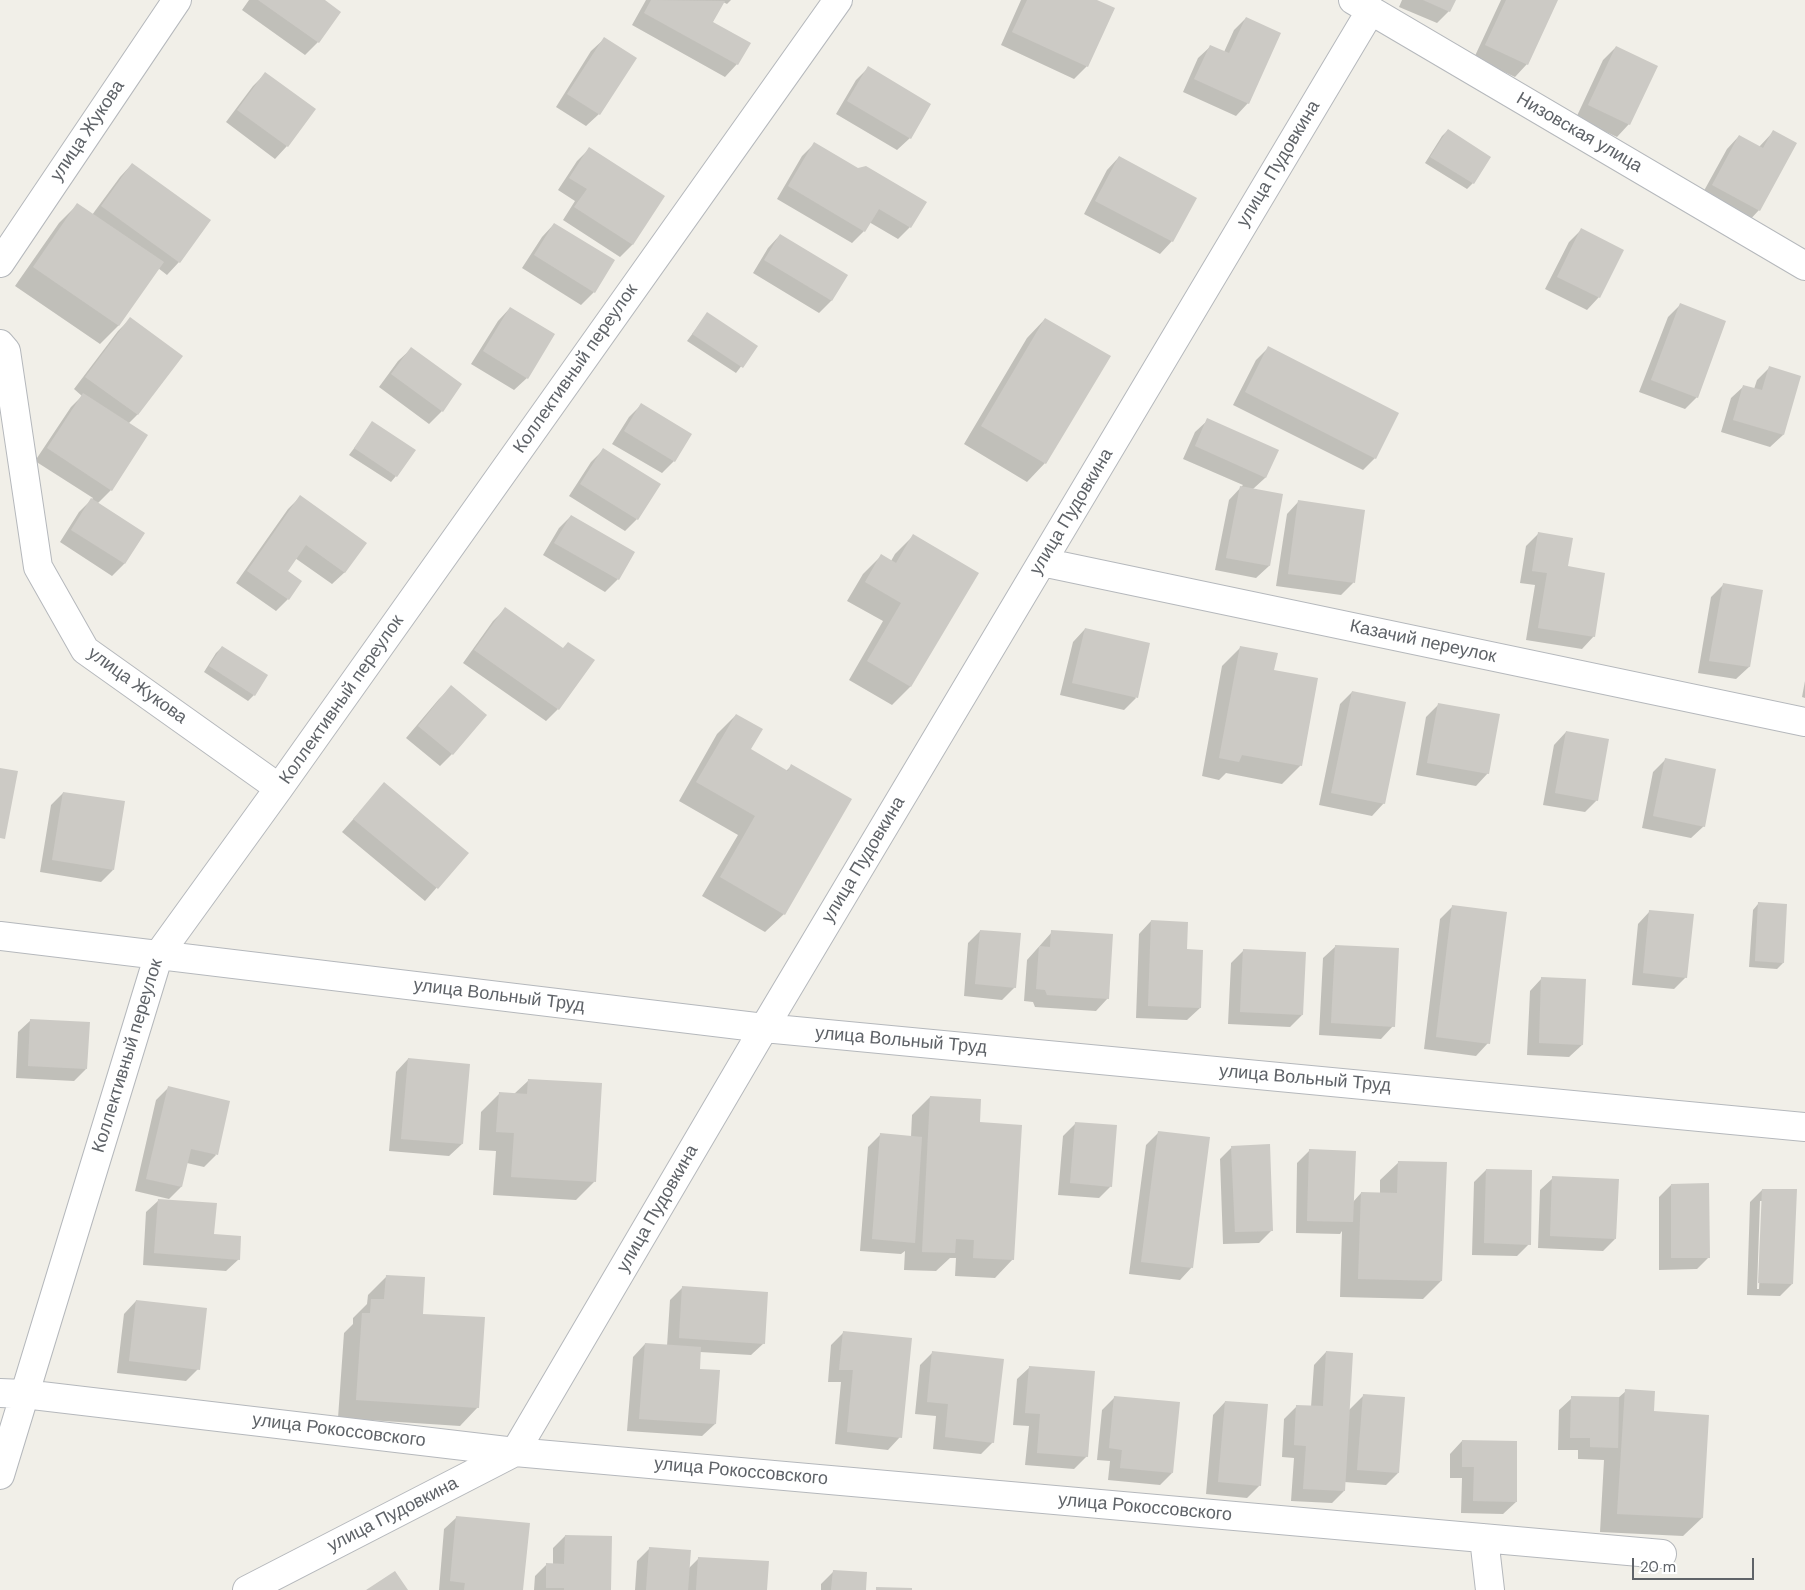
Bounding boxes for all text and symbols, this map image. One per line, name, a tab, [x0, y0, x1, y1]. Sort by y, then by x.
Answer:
street label: улица Жукова	[46, 76, 130, 186]
street label: Низовская улица	[1512, 88, 1646, 178]
street label: улица Пудовкина	[1233, 97, 1325, 231]
street label: Коллективный переулок	[509, 280, 643, 458]
street label: улица Пудовкина	[1026, 445, 1118, 579]
street label: Коллективный переулок	[275, 611, 409, 789]
street label: Казачий переулок	[1348, 616, 1498, 668]
street label: улица Жукова	[83, 643, 191, 729]
street label: улица Пудовкина	[818, 793, 910, 927]
street label: Коллективный переулок	[88, 956, 168, 1156]
street label: улица Вольный Труд	[412, 975, 586, 1017]
street label: улица Вольный Труд	[814, 1023, 988, 1059]
street label: улица Вольный Труд	[1218, 1061, 1392, 1097]
street label: улица Пудовкина	[613, 1141, 703, 1277]
street label: улица Рокоссовского	[251, 1410, 427, 1452]
street label: улица Рокоссовского	[653, 1454, 829, 1490]
street label: улица Пудовкина	[324, 1473, 462, 1557]
street label: улица Рокоссовского	[1057, 1490, 1233, 1526]
scale bar	[1635, 1548, 1758, 1580]
text: 20 m	[1640, 1557, 1676, 1577]

